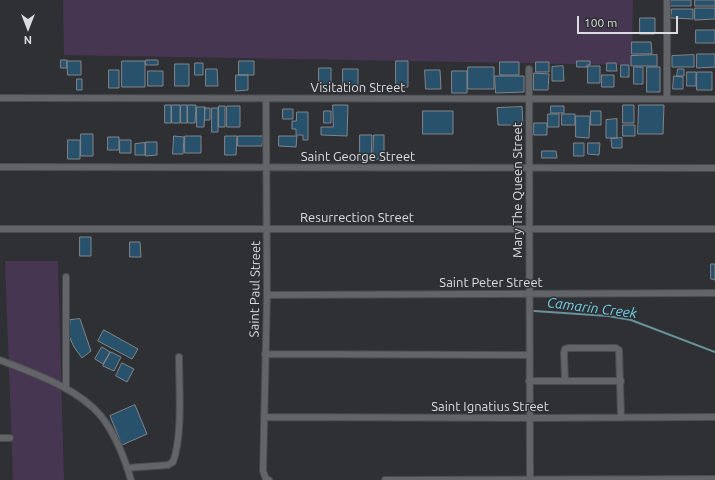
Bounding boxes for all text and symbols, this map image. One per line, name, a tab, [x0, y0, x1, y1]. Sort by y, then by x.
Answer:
north arrow	[8, 8, 48, 48]
scale bar	[579, 8, 680, 34]
text: 100 m	[584, 16, 617, 29]
text: N	[24, 34, 32, 46]
street label: Visitation Street	[311, 80, 405, 96]
street label: Mary The Queen Street	[510, 122, 526, 258]
street label: Saint George Street	[301, 149, 415, 165]
street label: Resurrection Street	[300, 210, 414, 226]
street label: Saint Paul Street	[246, 241, 264, 337]
street label: Saint Peter Street	[439, 275, 543, 291]
water label: Camarin Creek	[546, 294, 638, 322]
street label: Saint Ignatius Street	[431, 399, 549, 415]

